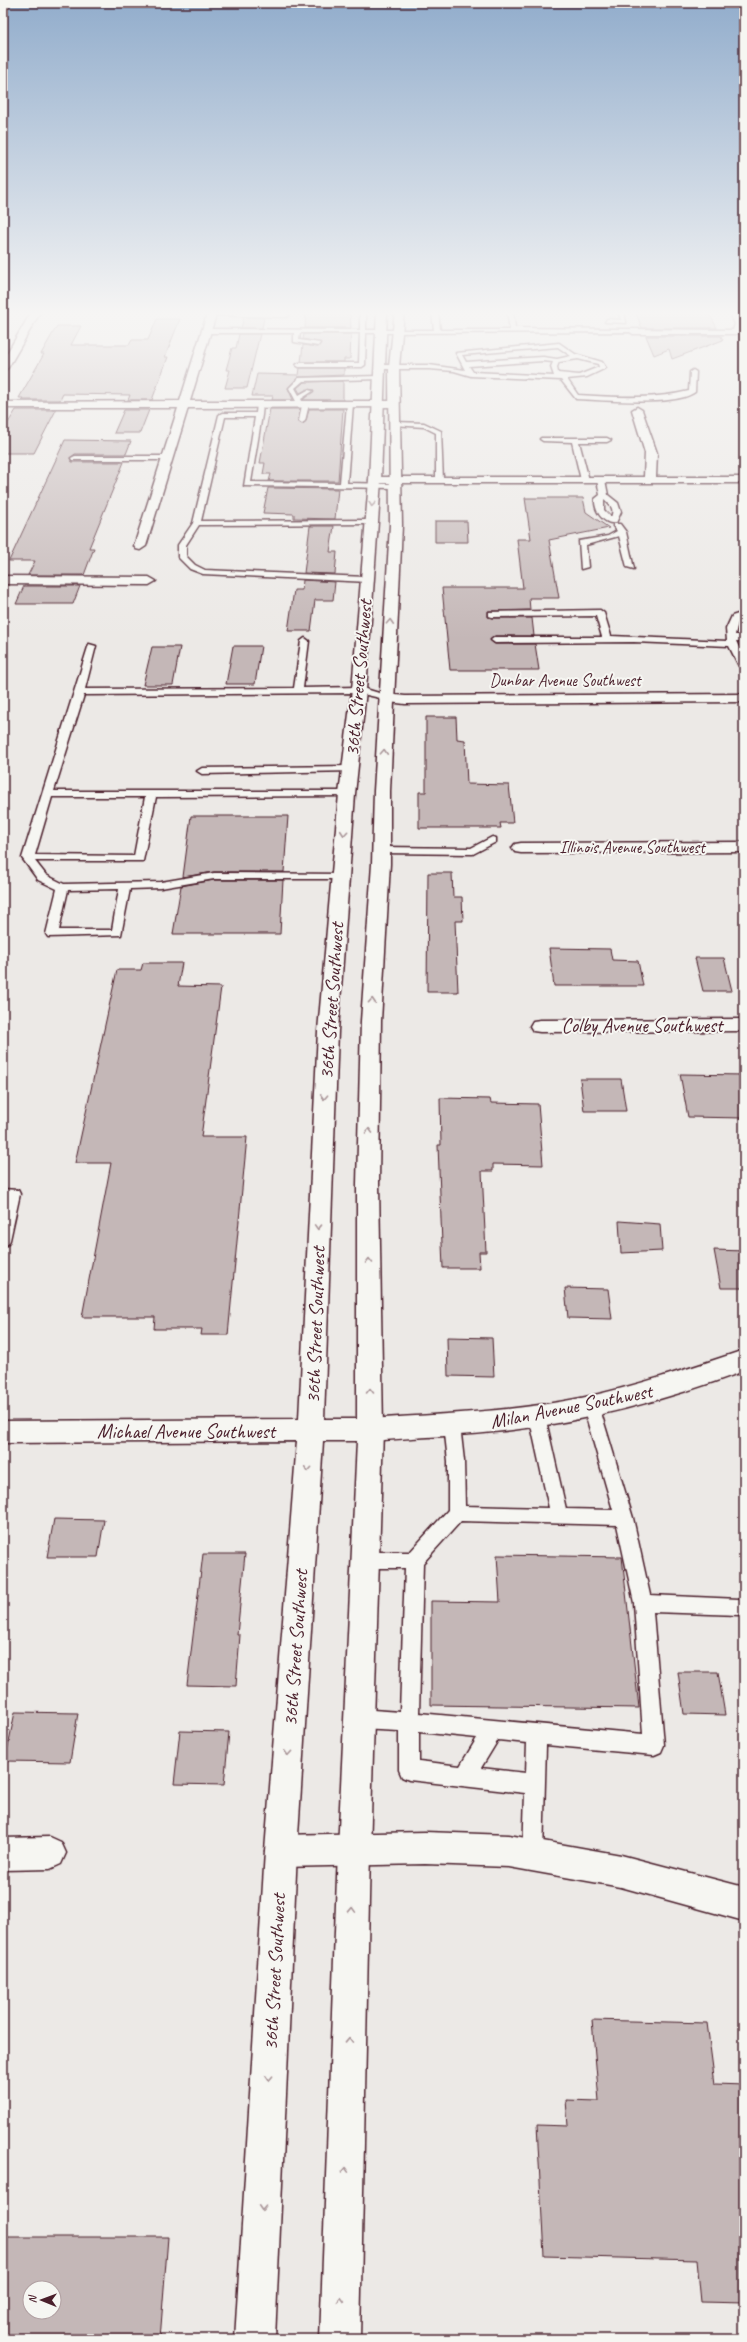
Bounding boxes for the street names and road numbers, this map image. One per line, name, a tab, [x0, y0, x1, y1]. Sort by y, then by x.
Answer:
street label: 36th Street Southwest	[339, 596, 378, 757]
street label: Dunbar Avenue Southwest	[489, 670, 643, 691]
street label: Illinois Avenue Southwest	[559, 837, 707, 858]
street label: 36th Street Southwest	[314, 920, 350, 1080]
street label: Colby Avenue Southwest	[562, 1013, 725, 1038]
street label: 36th Street Southwest	[300, 1244, 331, 1404]
street label: Milan Avenue Southwest	[488, 1378, 657, 1434]
street label: Michael Avenue Southwest	[97, 1419, 277, 1444]
street label: 36th Street Southwest	[278, 1567, 314, 1727]
street label: 36th Street Southwest	[258, 1891, 291, 2051]

